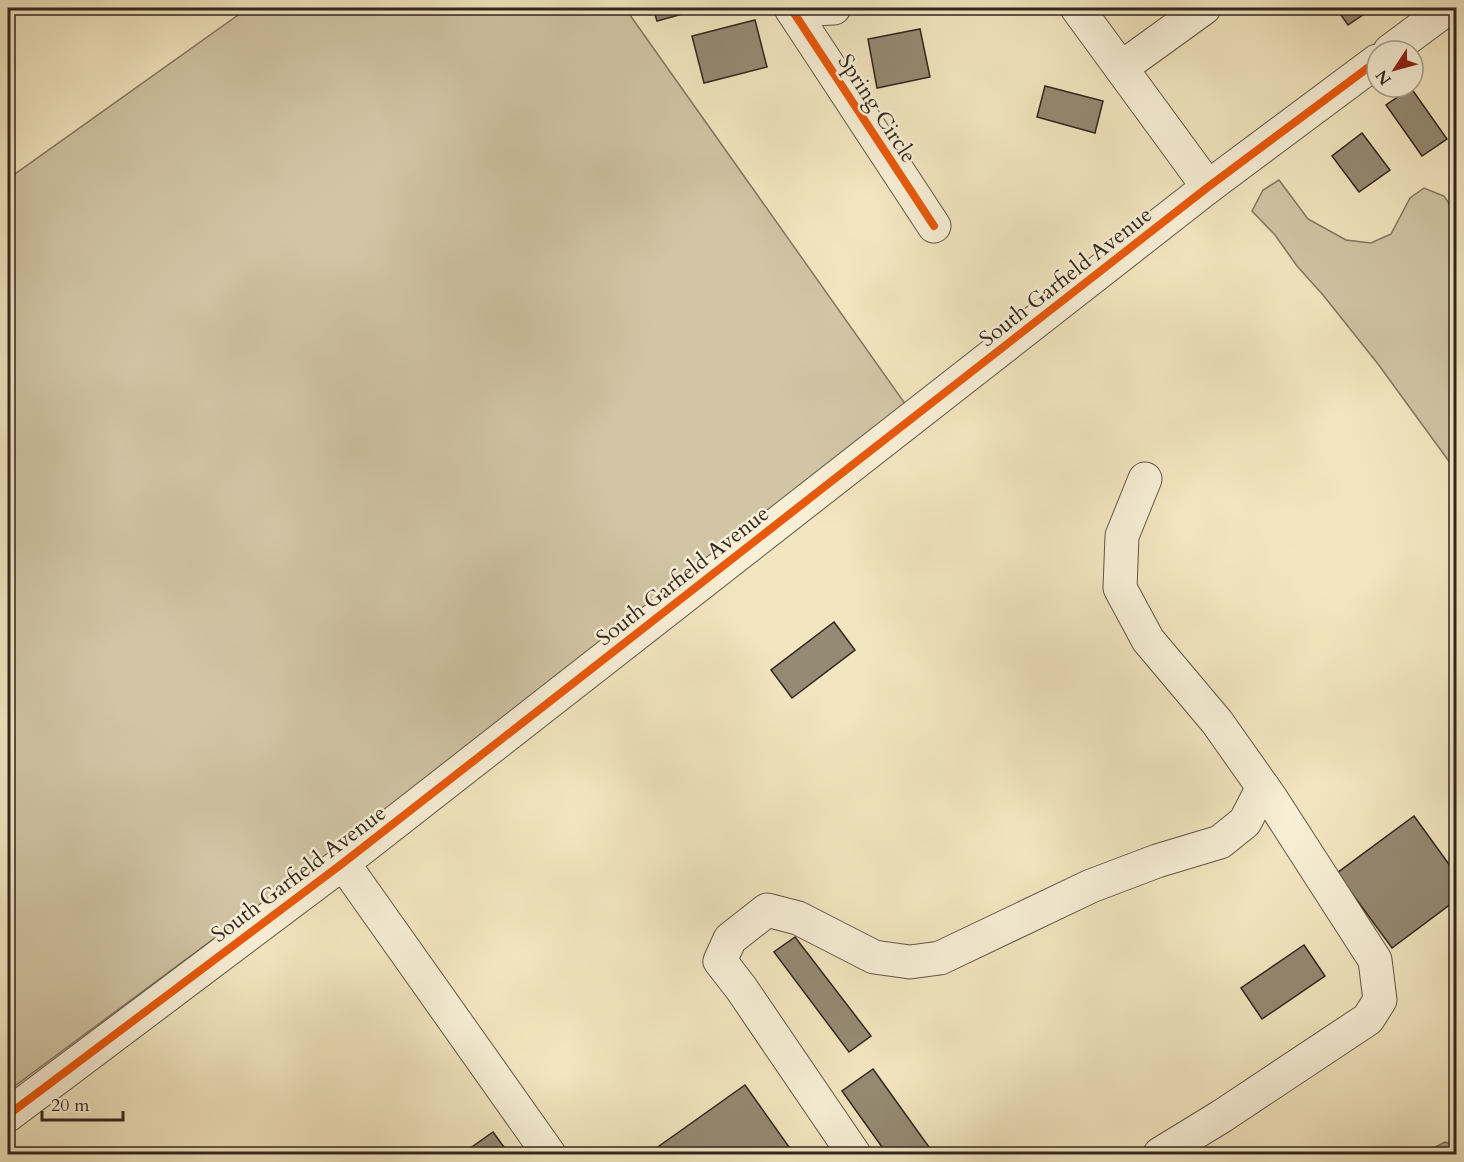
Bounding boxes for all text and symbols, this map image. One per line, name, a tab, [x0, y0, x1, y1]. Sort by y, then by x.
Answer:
north arrow	[1365, 39, 1425, 99]
street label: Spring Circle	[831, 48, 924, 169]
text: N	[1371, 65, 1397, 89]
street label: South Garfield Avenue	[973, 200, 1158, 354]
street label: South Garfield Avenue	[590, 499, 775, 653]
street label: South Garfield Avenue	[205, 798, 392, 950]
scale bar	[42, 1084, 123, 1122]
text: 20 m	[51, 1093, 90, 1118]

